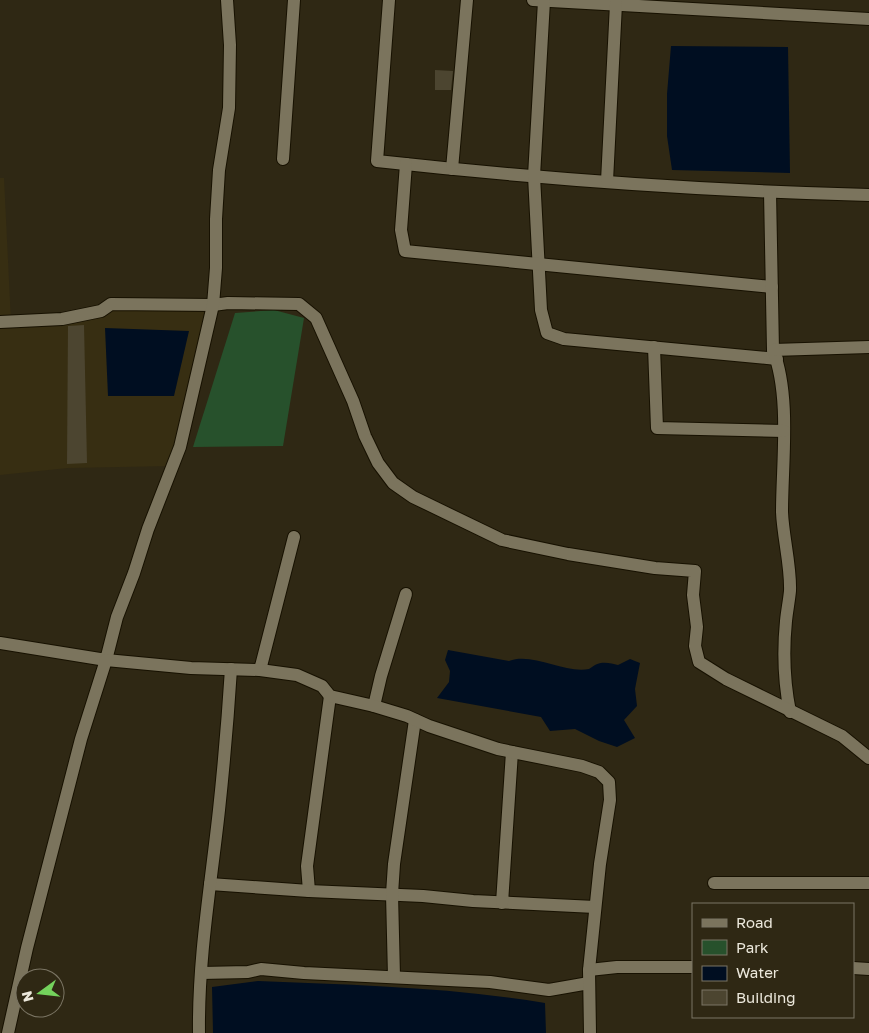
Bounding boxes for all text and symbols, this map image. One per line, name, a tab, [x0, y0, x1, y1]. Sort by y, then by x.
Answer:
legend	[692, 903, 854, 1018]
text: Road	[736, 913, 773, 931]
text: Park	[736, 938, 769, 956]
text: Water	[736, 963, 779, 981]
north arrow	[15, 968, 65, 1018]
text: Building	[736, 988, 796, 1006]
text: N	[17, 989, 37, 1004]

